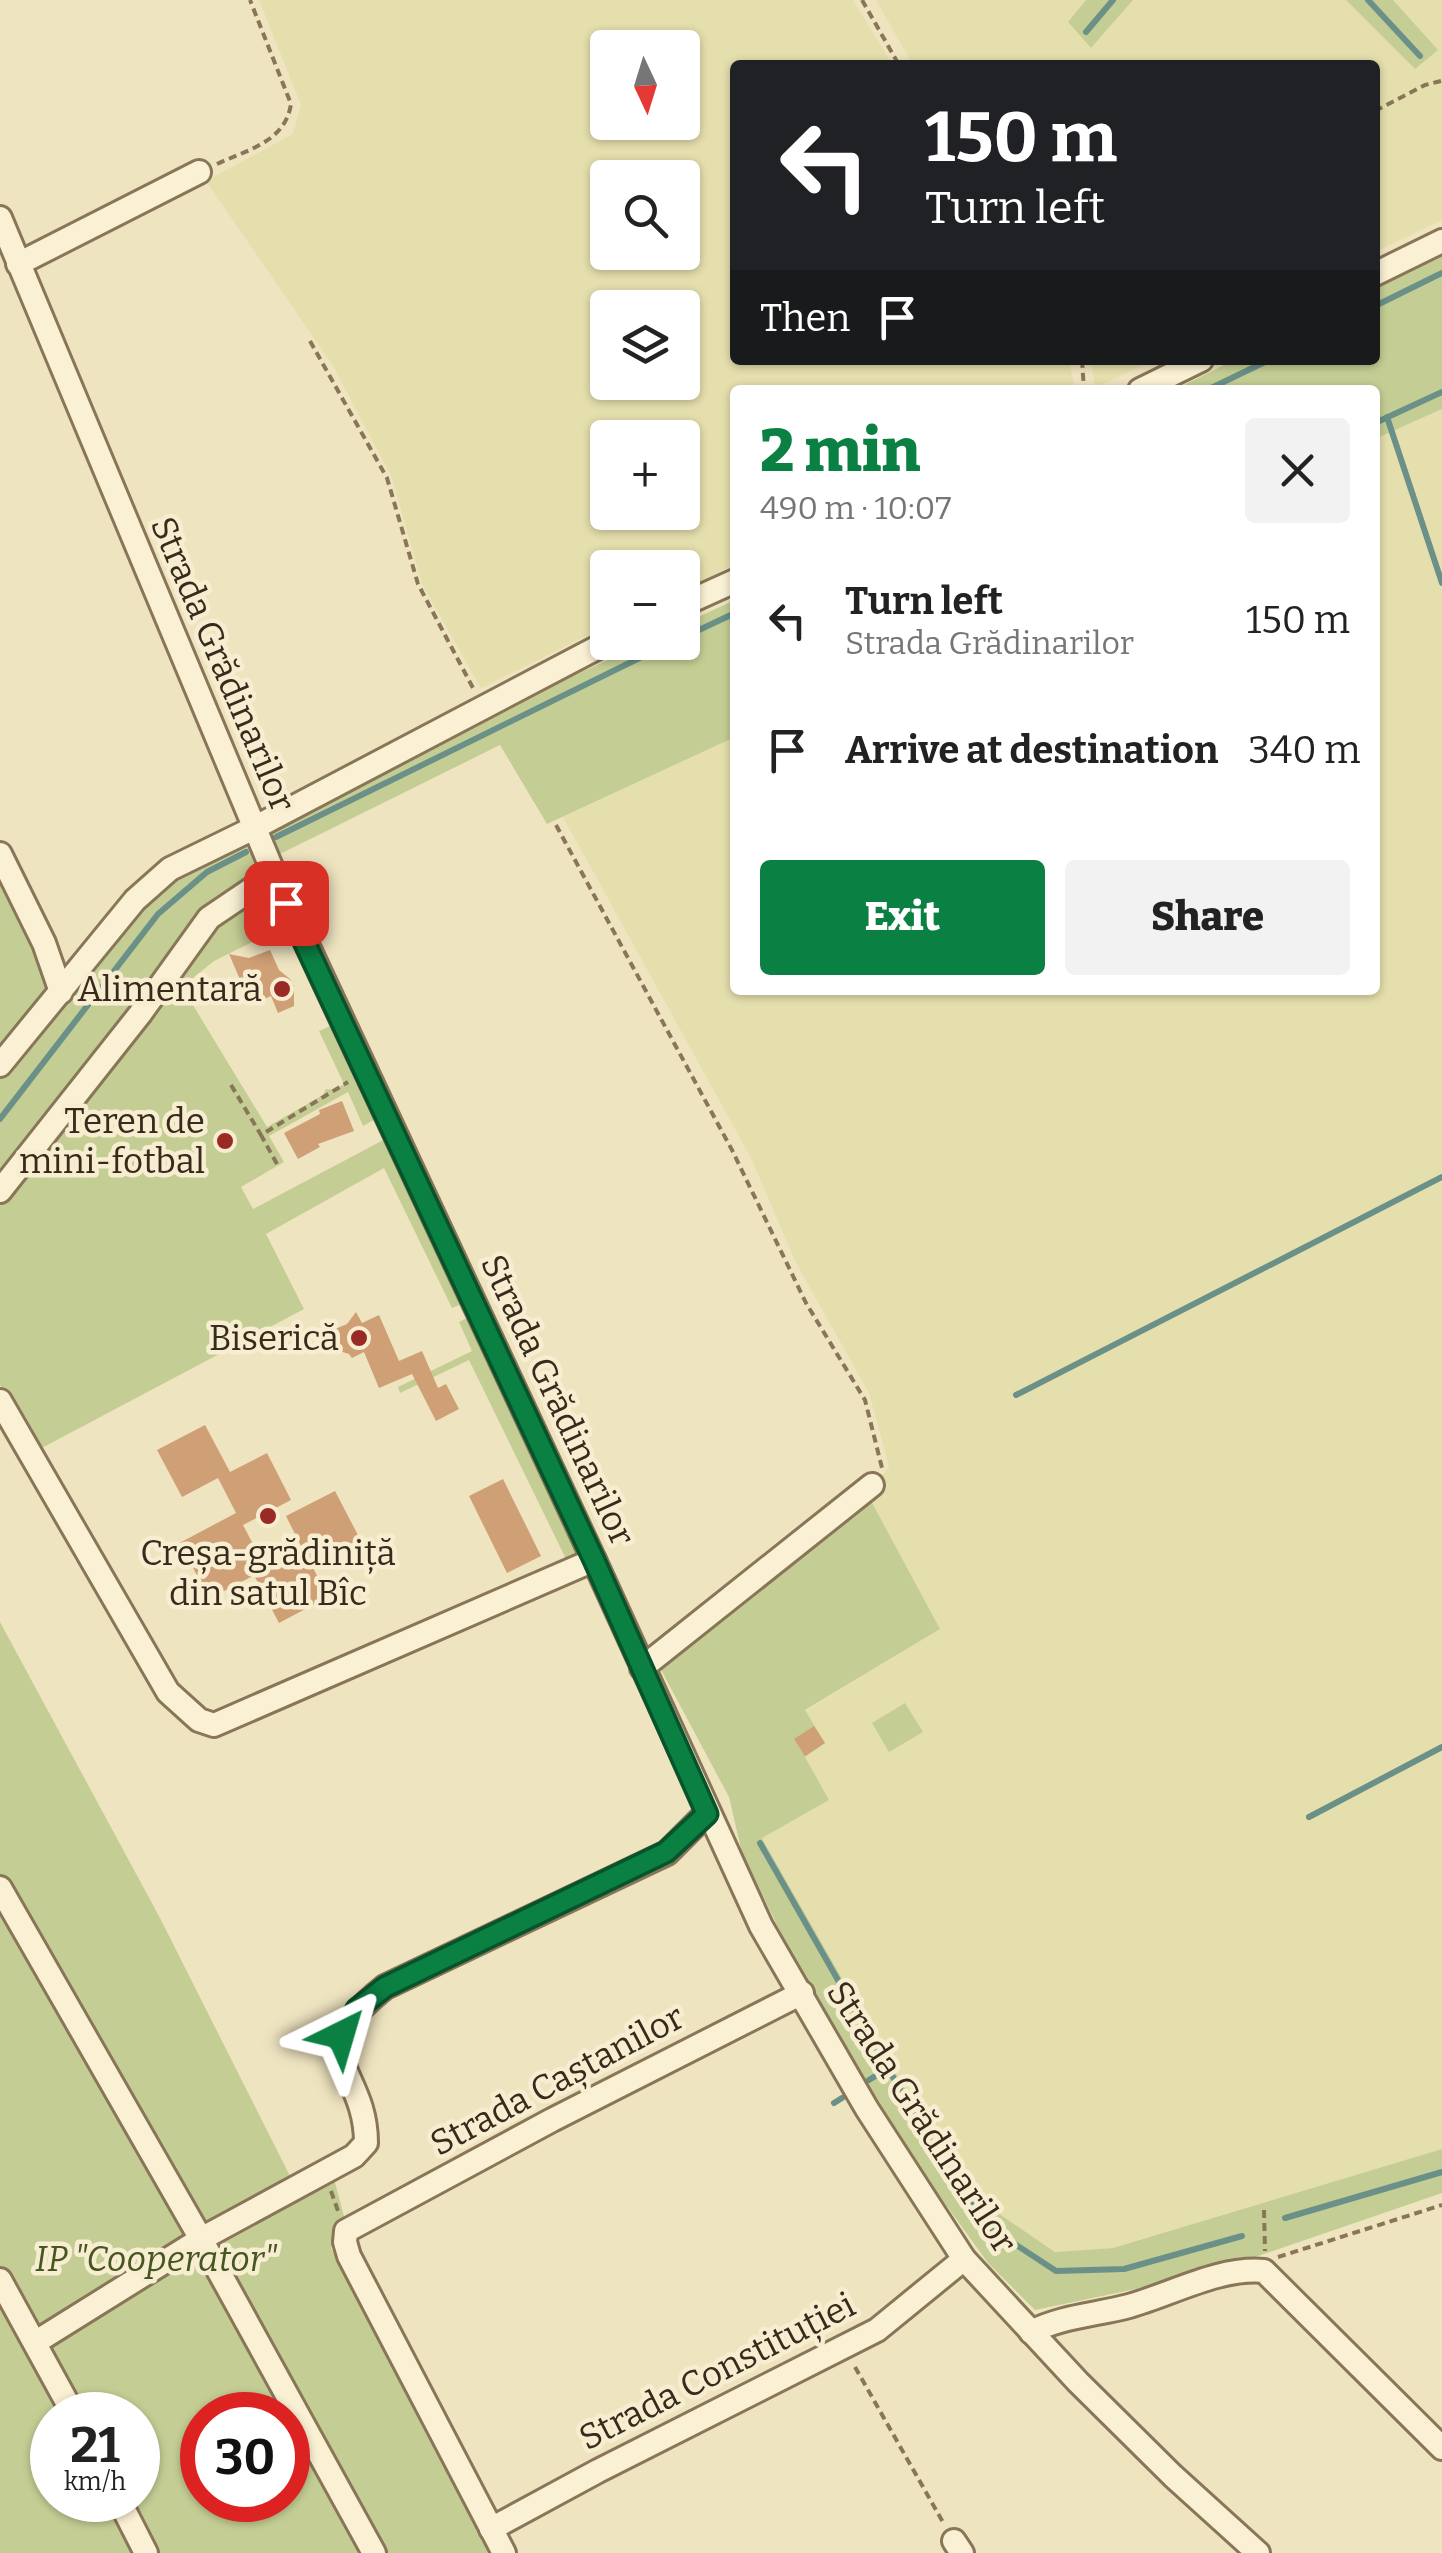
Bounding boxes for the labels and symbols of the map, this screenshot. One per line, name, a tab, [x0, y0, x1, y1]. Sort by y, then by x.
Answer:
north arrow	[590, 30, 700, 140]
street label: Strada Grădinarilor	[142, 510, 304, 818]
pin	[244, 861, 329, 946]
place label: Alimentară	[77, 968, 262, 1010]
marker: Alimentară	[271, 978, 293, 1000]
place label: Teren de mini-fotbal	[19, 1100, 205, 1182]
marker: Teren de mini-fotbal	[214, 1130, 236, 1152]
street label: Strada Grădinarilor	[472, 1248, 644, 1552]
place label: Biserică	[209, 1317, 339, 1359]
marker: Biserică	[348, 1327, 370, 1349]
marker: Creșa-grădiniță din satul Bîc	[257, 1505, 279, 1527]
place label: Creșa-grădiniță din satul Bîc	[140, 1532, 396, 1614]
street label: Strada Grădinarilor	[818, 1973, 1026, 2261]
position arrow	[289, 1983, 393, 2087]
street label: Strada Caștanilor	[423, 1995, 691, 2165]
park label: IP "Cooperator"	[35, 2238, 278, 2280]
street label: Strada Constituției	[572, 2283, 862, 2460]
speed limit sign: 30	[180, 2392, 310, 2522]

